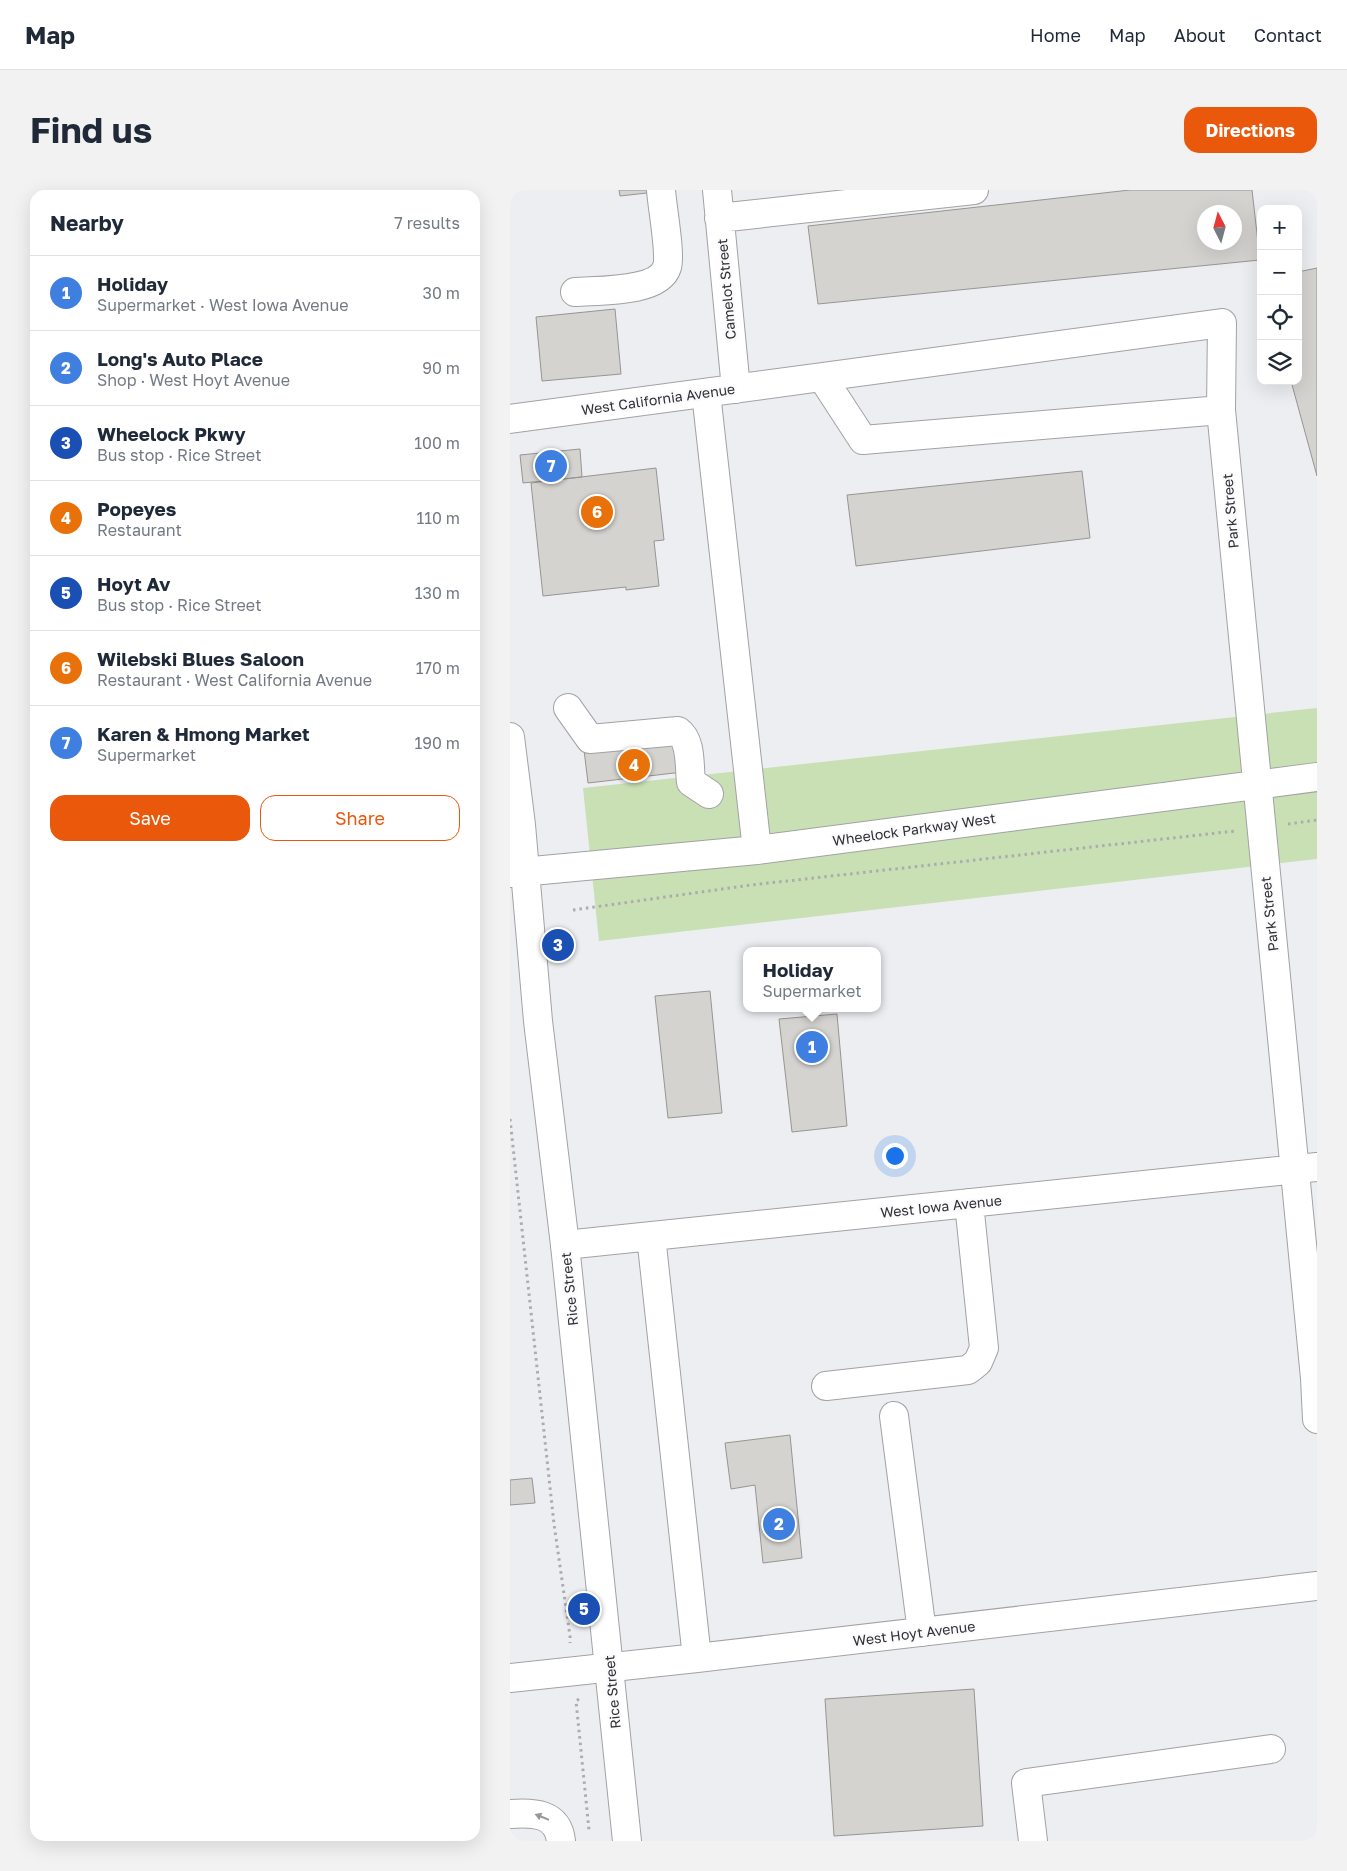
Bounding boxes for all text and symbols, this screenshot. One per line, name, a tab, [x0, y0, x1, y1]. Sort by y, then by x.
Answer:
text: Map	[25, 20, 75, 49]
text: Home	[1030, 24, 1081, 46]
text: Map	[1109, 24, 1146, 46]
text: About	[1174, 24, 1226, 46]
text: Contact	[1254, 24, 1322, 46]
button: Directions	[1184, 107, 1317, 153]
text: Find us	[30, 109, 152, 151]
north arrow	[1197, 205, 1242, 250]
map controls	[1257, 205, 1302, 385]
button: +	[1257, 205, 1302, 250]
text: Nearby	[50, 210, 124, 236]
text: 7 results	[394, 213, 460, 233]
street label: Camelot Street	[713, 238, 739, 340]
button: −	[1257, 250, 1302, 295]
text: Holiday	[97, 272, 168, 295]
text: 1	[62, 283, 70, 303]
text: 30 m	[423, 283, 460, 303]
text: Supermarket · West Iowa Avenue	[97, 295, 348, 315]
button: locate	[1257, 295, 1302, 340]
button: layers	[1257, 340, 1302, 385]
text: Long's Auto Place	[97, 347, 263, 370]
text: 2	[61, 358, 71, 378]
text: 90 m	[422, 358, 460, 378]
text: Shop · West Hoyt Avenue	[97, 370, 290, 390]
street label: West California Avenue	[580, 380, 736, 418]
text: Wheelock Pkwy	[97, 422, 246, 445]
text: 3	[61, 433, 71, 453]
text: 100 m	[414, 433, 460, 453]
text: Bus stop · Rice Street	[97, 445, 262, 465]
pin: 7	[535, 447, 567, 485]
street label: Park Street	[1218, 473, 1242, 549]
pin: 6	[581, 493, 613, 531]
text: Popeyes	[97, 497, 176, 520]
text: 4	[61, 508, 71, 528]
text: 110 m	[416, 508, 460, 528]
text: Restaurant	[97, 520, 182, 540]
text: Hoyt Av	[97, 572, 170, 595]
text: 5	[61, 583, 71, 603]
text: 130 m	[415, 583, 460, 603]
text: Bus stop · Rice Street	[97, 595, 262, 615]
text: Wilebski Blues Saloon	[97, 647, 304, 670]
text: 6	[61, 658, 71, 678]
text: 170 m	[416, 658, 460, 678]
text: Restaurant · West California Avenue	[97, 670, 372, 690]
text: Karen & Hmong Market	[97, 722, 310, 745]
text: 7	[62, 733, 70, 753]
text: 190 m	[414, 733, 460, 753]
text: Supermarket	[97, 745, 196, 765]
pin: 4	[618, 746, 650, 784]
button: Save	[50, 795, 250, 841]
button: Share	[260, 795, 460, 841]
street label: Wheelock Parkway West	[831, 809, 997, 849]
street label: Park Street	[1257, 876, 1281, 952]
pin: 3	[542, 926, 574, 964]
popup	[743, 947, 881, 1012]
text: Holiday	[762, 958, 834, 981]
text: Supermarket	[762, 981, 862, 1001]
pin: 1	[796, 1028, 828, 1066]
your location	[882, 1143, 908, 1169]
street label: West Iowa Avenue	[879, 1191, 1003, 1221]
street label: Rice Street	[557, 1251, 581, 1327]
pin: 2	[763, 1505, 795, 1543]
pin: 5	[568, 1590, 600, 1628]
street label: West Hoyt Avenue	[852, 1617, 976, 1649]
street label: Rice Street	[600, 1654, 624, 1730]
one-way arrow	[534, 1813, 549, 1821]

